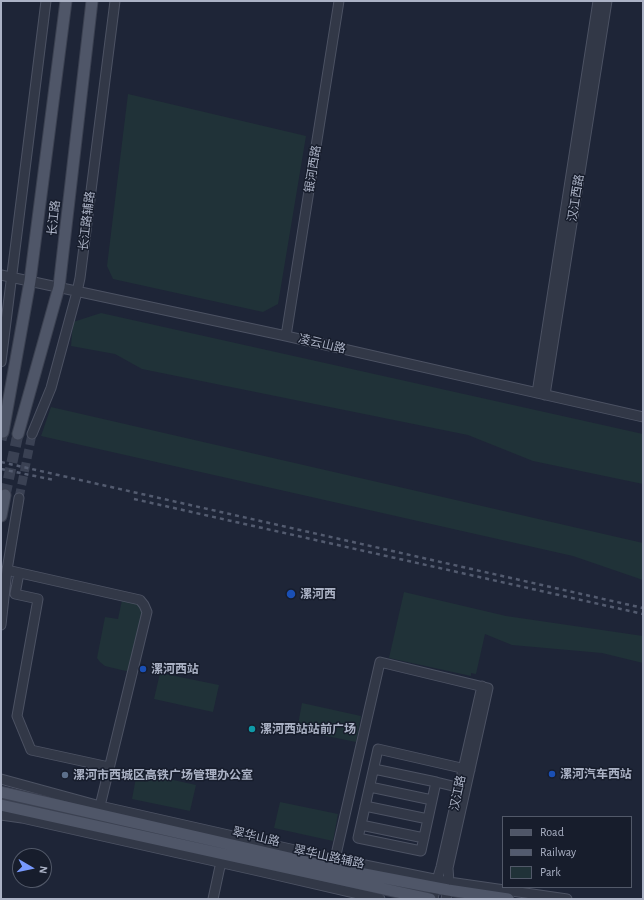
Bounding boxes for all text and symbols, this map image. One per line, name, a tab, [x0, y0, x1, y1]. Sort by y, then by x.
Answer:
street label: 银河西路	[302, 144, 324, 194]
street label: 汉江西路	[565, 173, 587, 223]
street label: 长江路辅路	[76, 190, 98, 252]
street label: 长江路	[45, 199, 63, 237]
street label: 凌云山路	[297, 332, 347, 356]
place label: 漯河西	[300, 587, 336, 601]
marker: 漯河西	[285, 588, 297, 600]
place label: 漯河西站	[151, 662, 199, 676]
marker: 漯河西站	[138, 664, 148, 674]
place label: 漯河西站站前广场	[260, 722, 356, 736]
marker: 漯河西站站前广场	[247, 724, 257, 734]
place label: 漯河汽车西站	[560, 767, 632, 781]
place label: 漯河市西城区高铁广场管理办公室	[73, 768, 253, 782]
marker: 漯河汽车西站	[547, 769, 557, 779]
marker: 漯河市西城区高铁广场管理办公室	[60, 770, 70, 780]
street label: 汉江路	[447, 774, 469, 812]
legend	[502, 816, 632, 888]
street label: 翠华山路	[231, 825, 281, 849]
text: Road	[540, 826, 564, 838]
street label: 翠华山路辅路	[292, 842, 366, 872]
text: Railway	[540, 846, 576, 858]
north arrow	[12, 848, 52, 888]
text: N	[37, 865, 49, 874]
text: Park	[540, 866, 561, 878]

